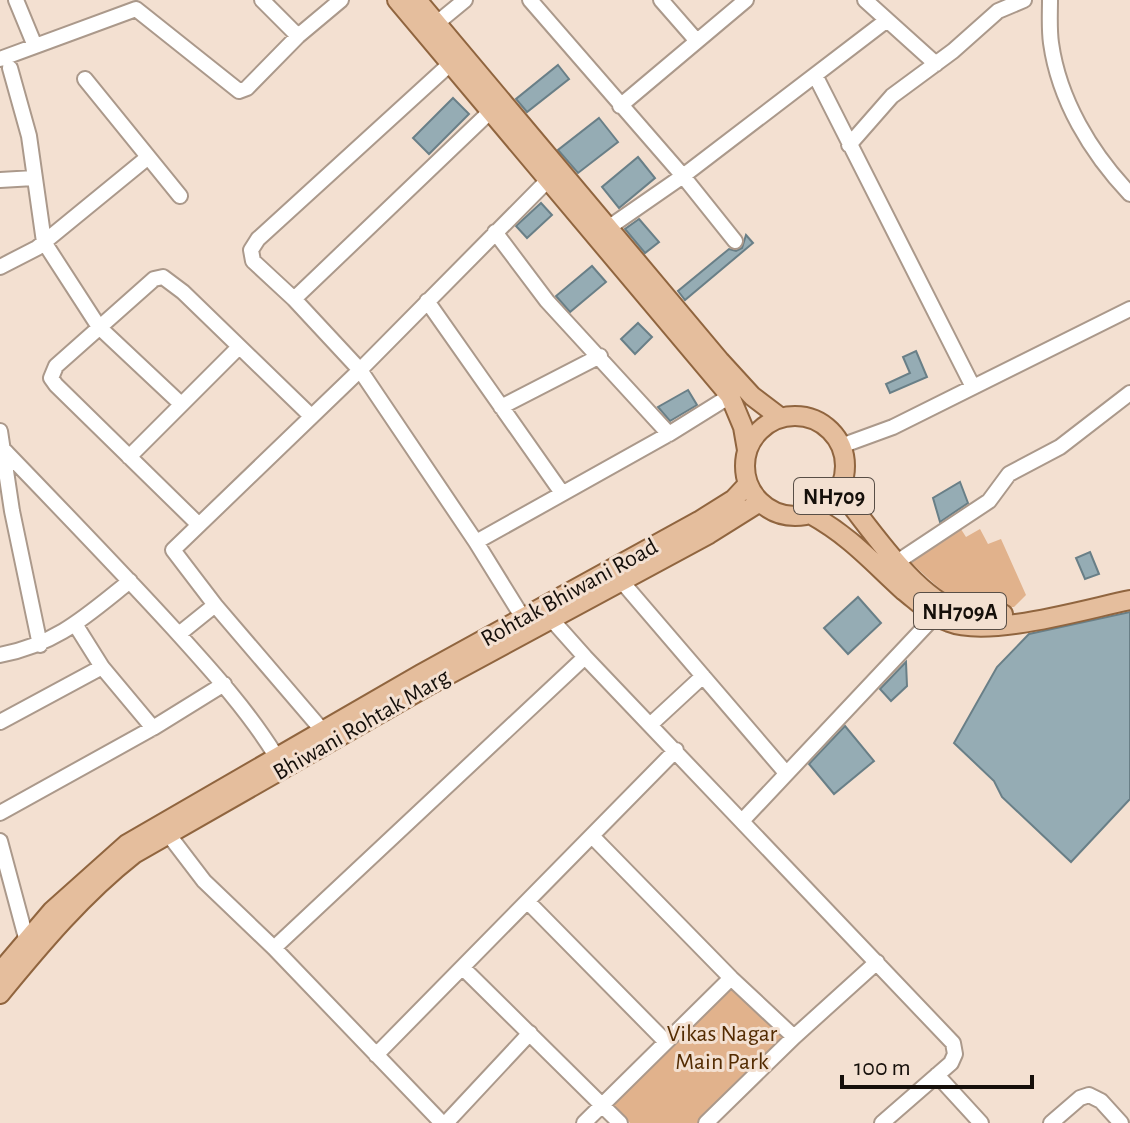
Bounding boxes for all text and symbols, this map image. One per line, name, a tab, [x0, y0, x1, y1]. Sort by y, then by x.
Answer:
road number: NH709	[794, 478, 874, 514]
street label: Rohtak Bhiwani Road	[477, 534, 662, 651]
road number: NH709A	[914, 593, 1006, 629]
street label: Bhiwani Rohtak Marg	[269, 664, 454, 785]
park label: Vikas Nagar Main Park	[667, 1022, 778, 1074]
scale bar	[842, 1039, 1032, 1089]
text: 100 m	[854, 1056, 911, 1080]

